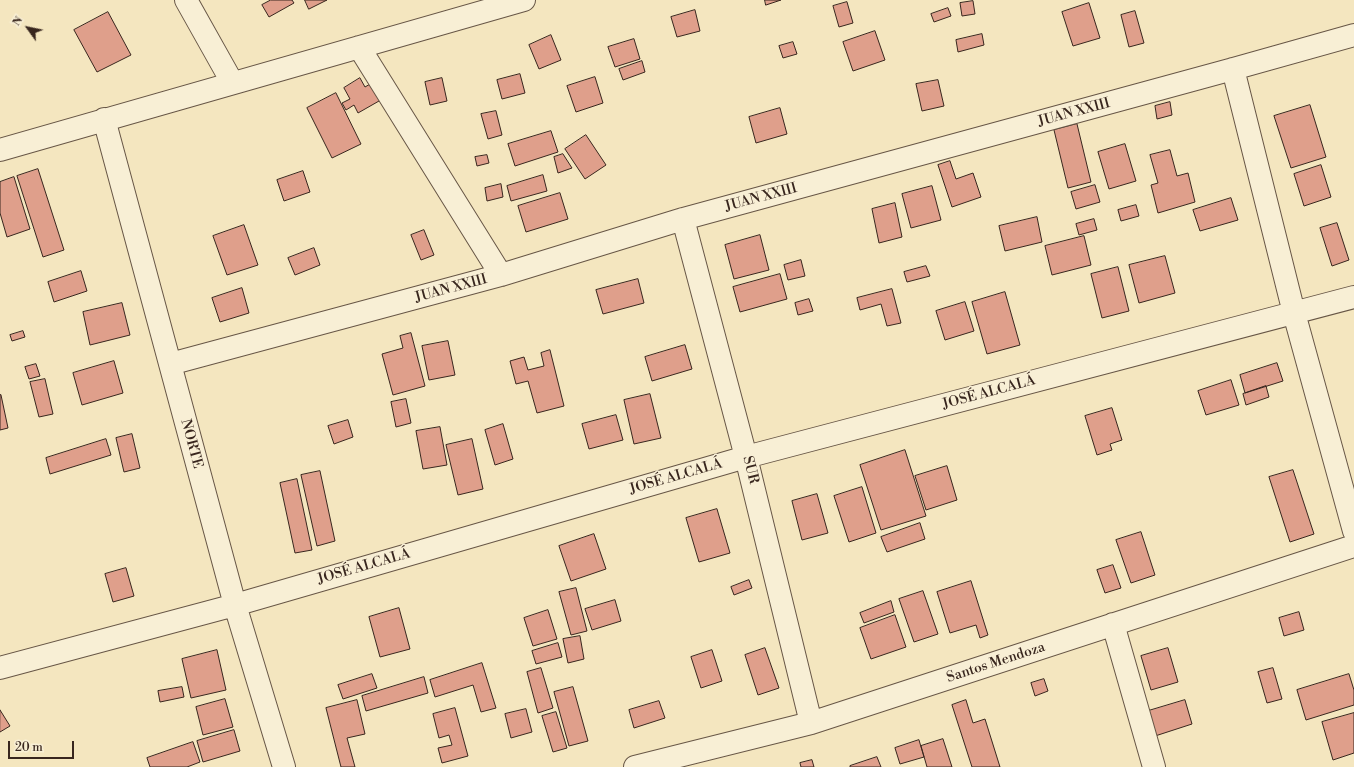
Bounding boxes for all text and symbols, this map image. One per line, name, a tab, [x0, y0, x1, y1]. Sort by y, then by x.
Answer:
north arrow	[8, 8, 48, 48]
text: N	[10, 14, 26, 29]
street label: JUAN XXIII	[1036, 95, 1112, 131]
street label: JUAN XXIII	[723, 180, 799, 216]
street label: JUAN XXIII	[413, 271, 489, 307]
street label: JOSÉ ALCALÁ	[941, 372, 1037, 414]
street label: NORTE	[176, 418, 206, 470]
street label: SUR	[738, 454, 762, 486]
street label: JOSÉ ALCALÁ	[628, 456, 724, 498]
street label: JOSÉ ALCALÁ	[316, 546, 412, 588]
street label: Santos Mendoza	[945, 639, 1047, 687]
scale bar	[10, 733, 76, 759]
text: 20 m	[15, 740, 43, 755]

